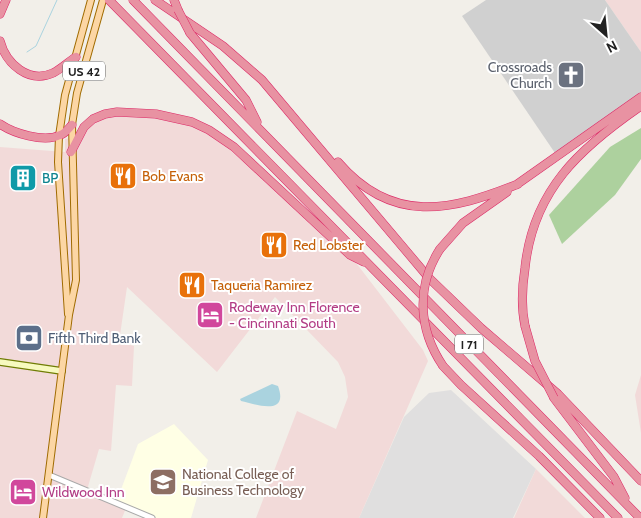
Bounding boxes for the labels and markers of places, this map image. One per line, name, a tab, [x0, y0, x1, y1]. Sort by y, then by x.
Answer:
place label: Crossroads Church	[488, 58, 552, 92]
church icon: Crossroads Church	[556, 60, 586, 90]
restaurant icon: Bob Evans	[108, 161, 138, 191]
building icon: BP	[8, 163, 38, 193]
place label: Bob Evans	[142, 167, 204, 185]
place label: BP	[42, 169, 58, 187]
restaurant icon: Red Lobster	[259, 230, 289, 260]
place label: Red Lobster	[293, 236, 364, 254]
restaurant icon: Taqueria Ramirez	[177, 270, 207, 300]
place label: Taqueria Ramirez	[211, 276, 313, 294]
place label: Rodeway Inn Florence - Cincinnati South	[229, 298, 360, 332]
hotel icon: Rodeway Inn Florence - Cincinnati South	[195, 300, 225, 330]
bank icon: Fifth Third Bank	[14, 323, 44, 353]
place label: Fifth Third Bank	[48, 329, 141, 347]
place label: National College of Business Technology	[182, 465, 304, 499]
school or university icon: National College of Business Technology	[148, 467, 178, 497]
hotel icon: Wildwood Inn	[8, 477, 38, 507]
place label: Wildwood Inn	[42, 483, 125, 501]

